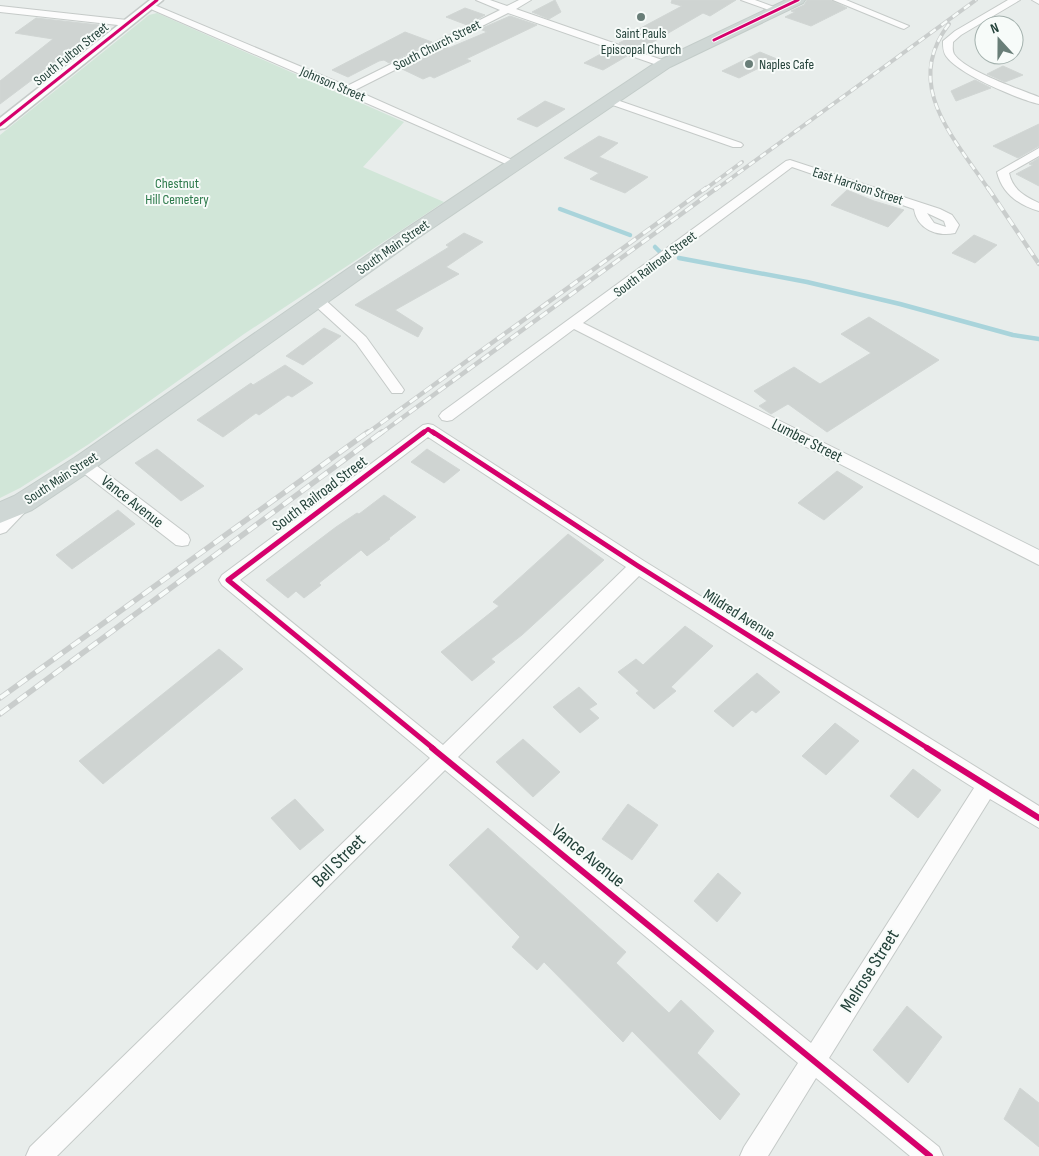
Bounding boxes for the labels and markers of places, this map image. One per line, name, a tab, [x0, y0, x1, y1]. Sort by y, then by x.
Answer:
marker: Saint Pauls Episcopal Church	[635, 11, 647, 23]
place label: Saint Pauls Episcopal Church	[601, 25, 681, 58]
place label: Naples Cafe	[759, 56, 814, 73]
marker: Naples Cafe	[743, 58, 755, 70]

